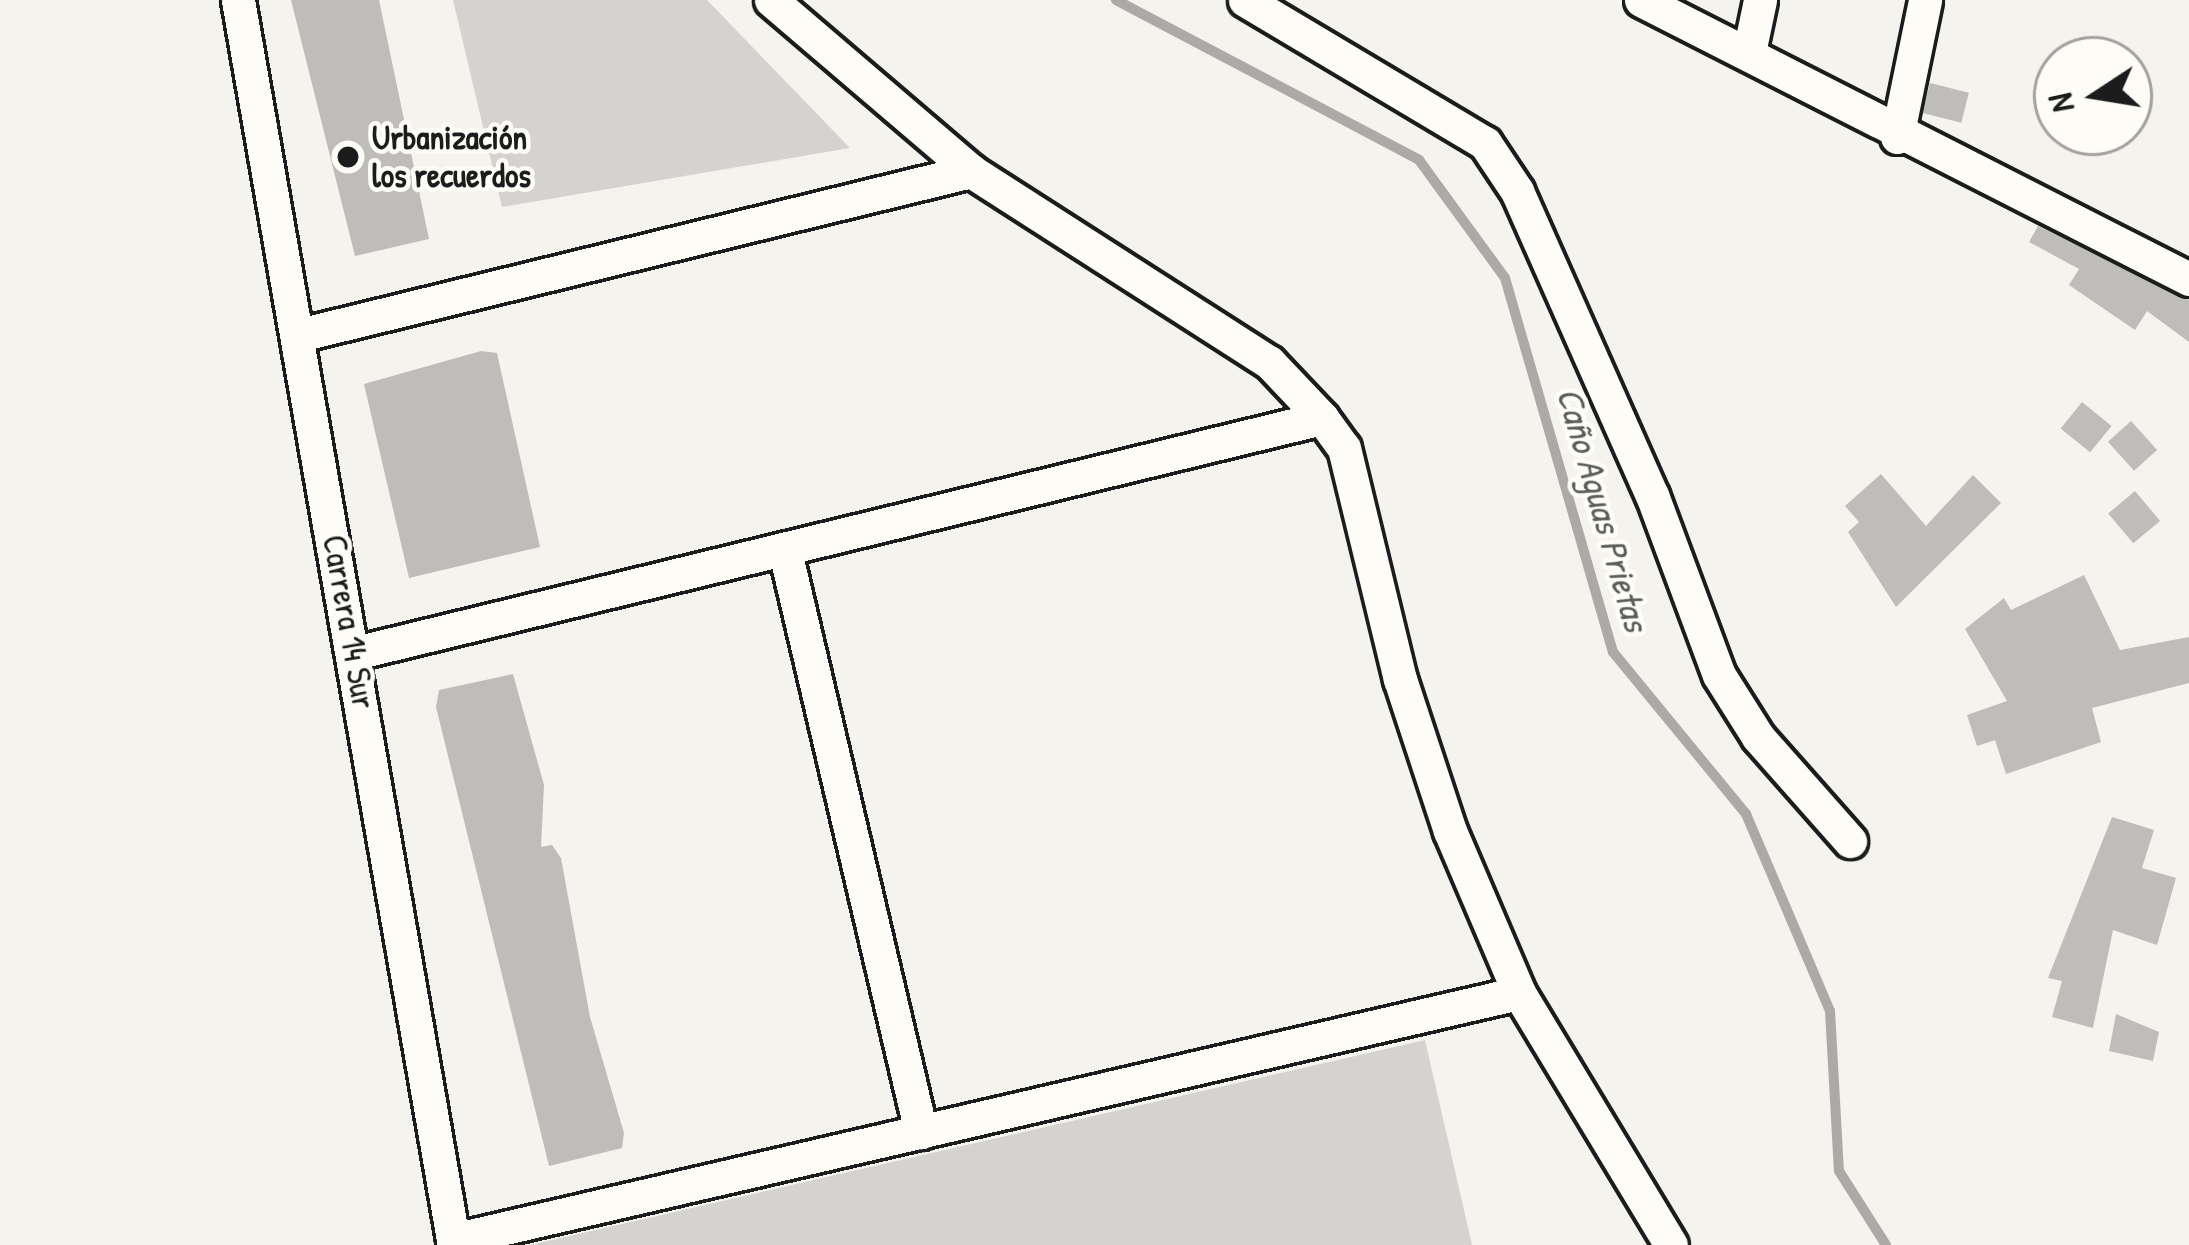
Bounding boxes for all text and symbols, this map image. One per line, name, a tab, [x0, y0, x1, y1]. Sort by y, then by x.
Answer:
north arrow	[2033, 36, 2153, 156]
text: N	[2037, 90, 2084, 116]
place label: Urbanización los recuerdos	[372, 118, 531, 196]
marker: Urbanización los recuerdos	[335, 144, 361, 170]
water label: Caño Aguas Prietas	[1549, 382, 1659, 636]
street label: Carrera 14 Sur	[314, 532, 384, 712]

